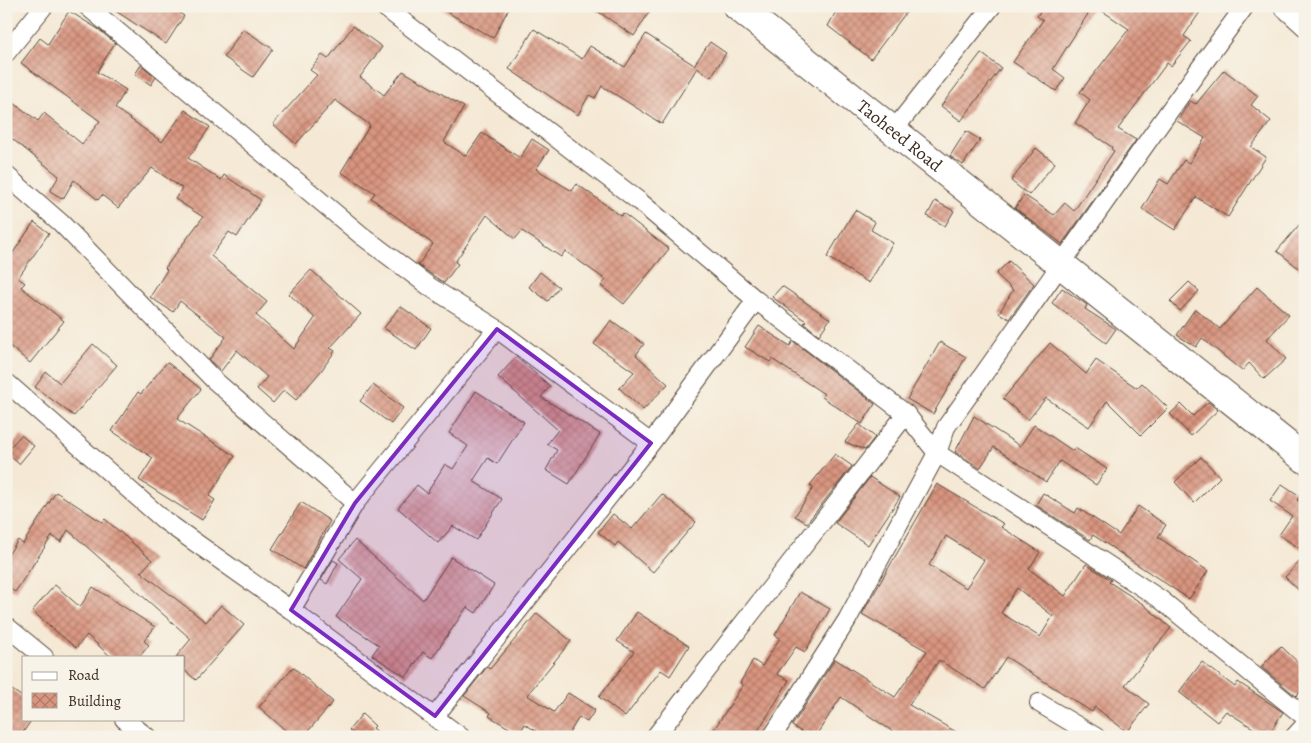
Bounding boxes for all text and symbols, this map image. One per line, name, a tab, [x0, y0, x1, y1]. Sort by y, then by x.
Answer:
street label: Taoheed Road	[852, 94, 948, 177]
legend	[22, 656, 185, 720]
text: Road	[68, 665, 100, 685]
text: Building	[68, 691, 121, 711]

